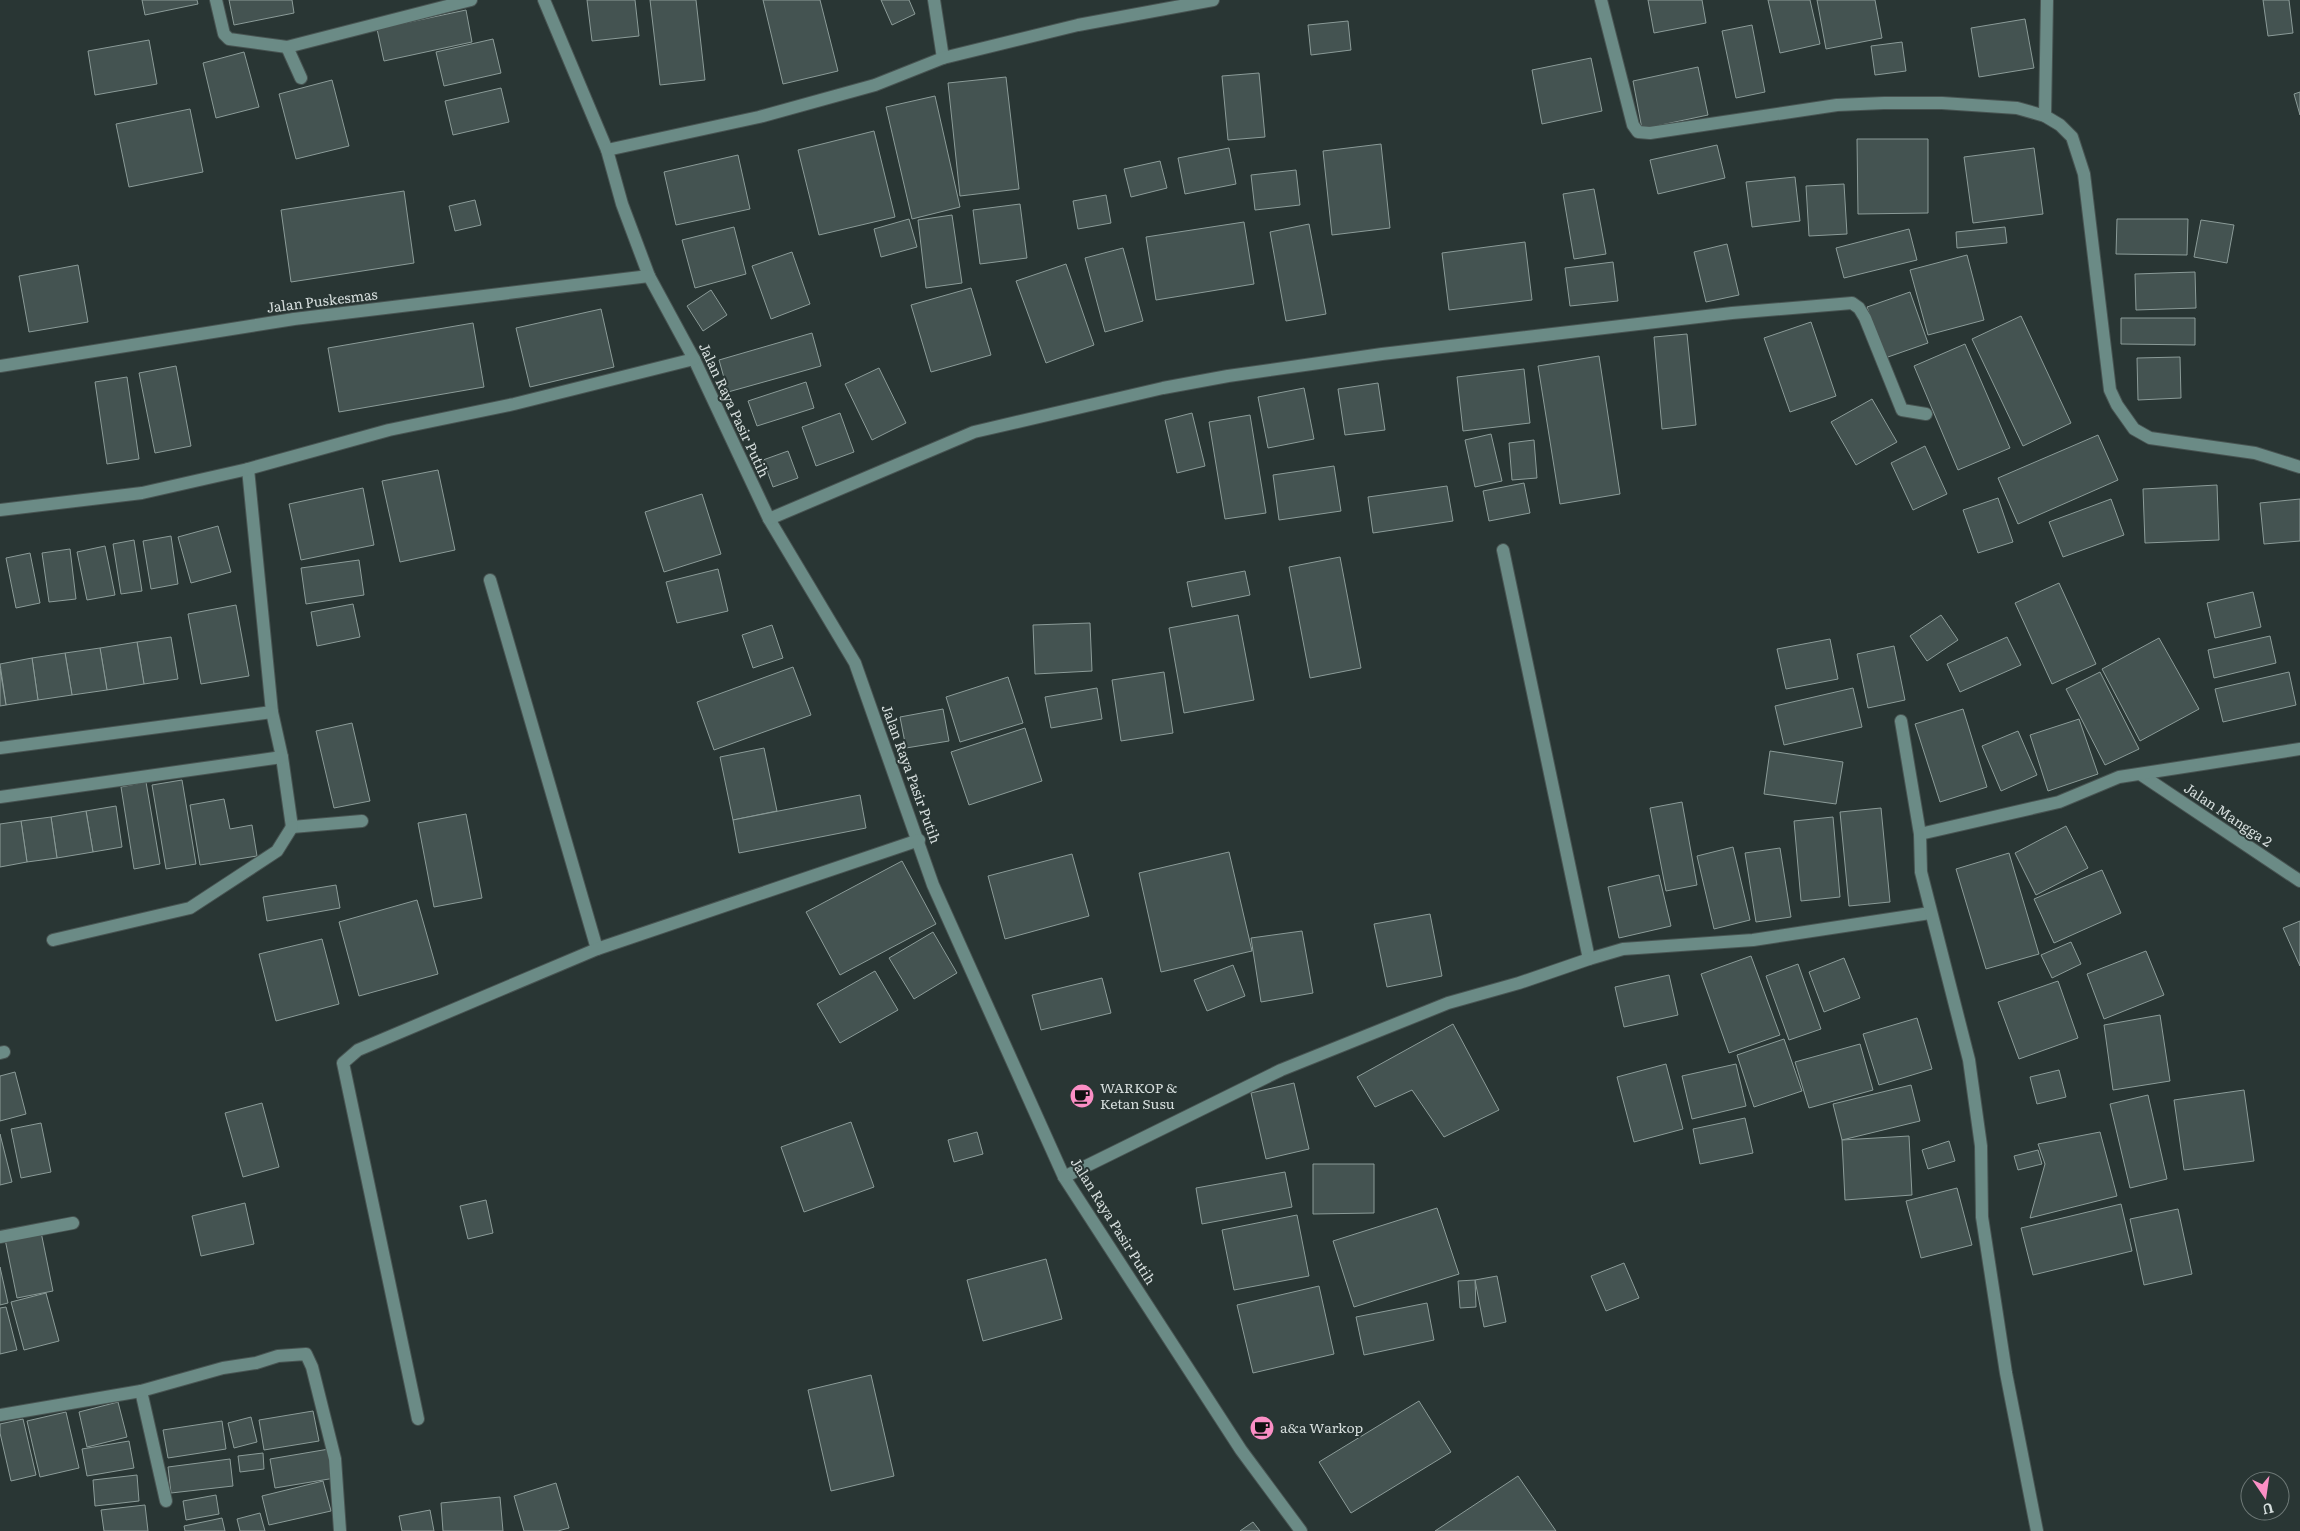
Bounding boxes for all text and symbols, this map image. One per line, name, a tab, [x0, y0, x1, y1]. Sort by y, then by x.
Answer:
street label: Jalan Puskesmas	[265, 283, 379, 317]
street label: Jalan Raya Pasir Putih	[695, 339, 775, 480]
street label: Jalan Raya Pasir Putih	[877, 701, 946, 846]
street label: Jalan Mangga 2	[2181, 777, 2277, 851]
place label: WARKOP & Ketan Susu	[1100, 1077, 1177, 1113]
cafe icon: WARKOP & Ketan Susu	[1069, 1083, 1095, 1109]
street label: Jalan Raya Pasir Putih	[1067, 1153, 1161, 1288]
cafe icon: a&a Warkop	[1249, 1415, 1275, 1441]
place label: a&a Warkop	[1280, 1417, 1363, 1437]
north arrow	[2240, 1471, 2290, 1521]
text: U	[2261, 1499, 2276, 1521]

